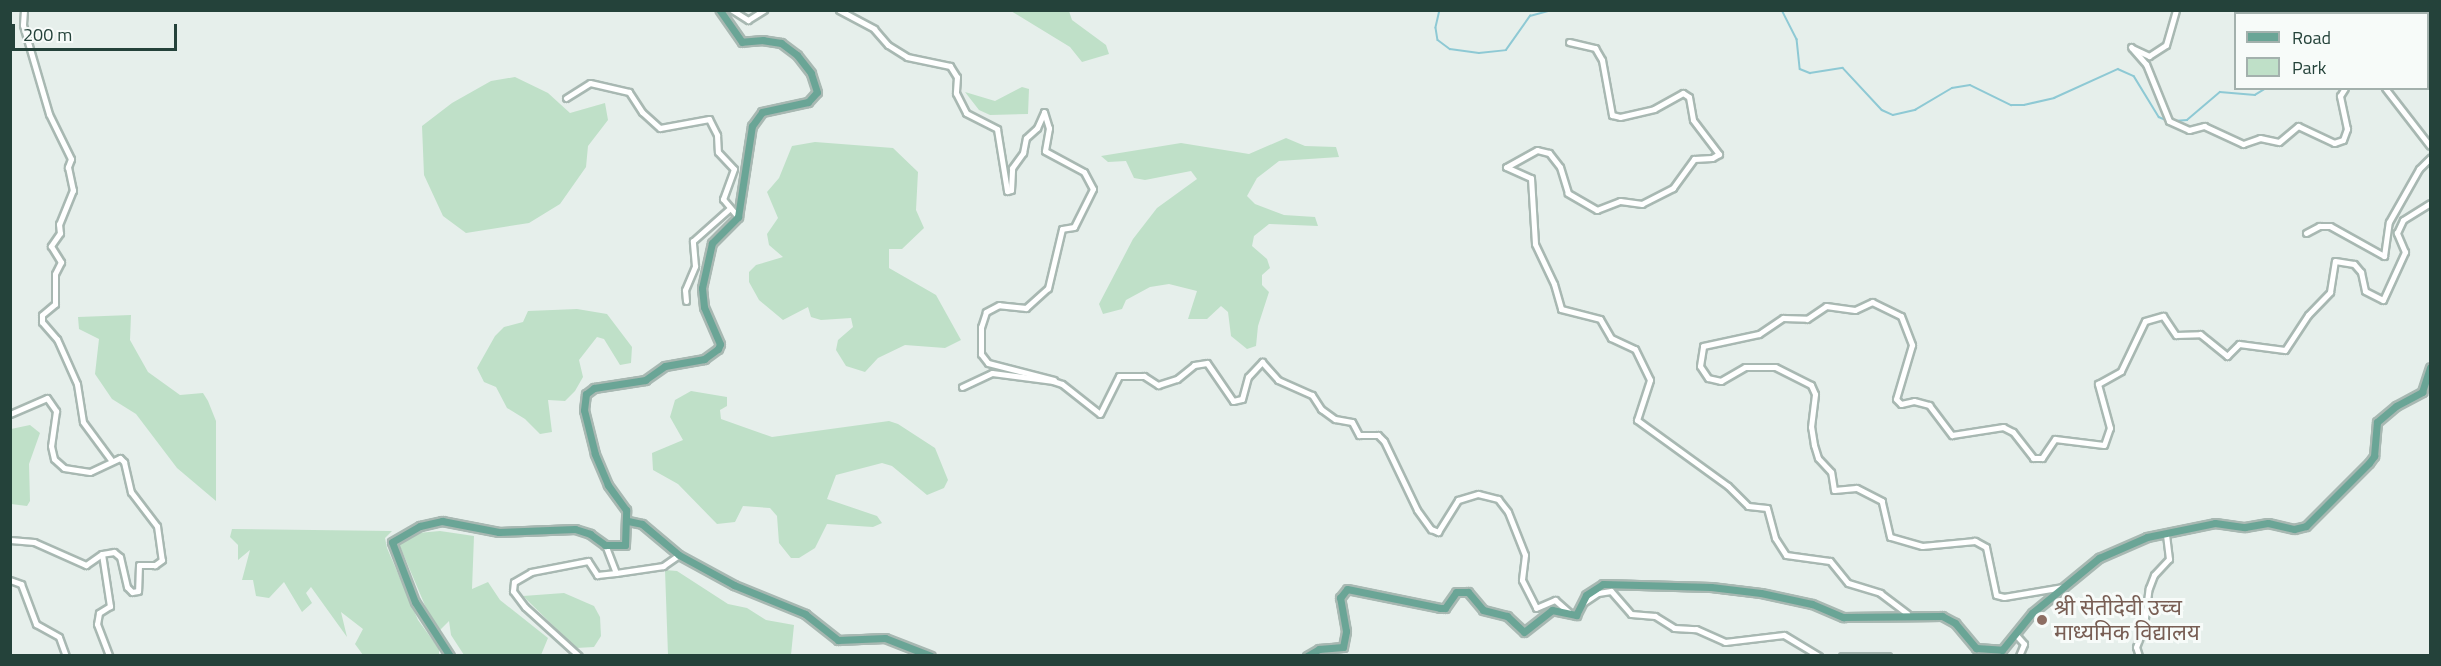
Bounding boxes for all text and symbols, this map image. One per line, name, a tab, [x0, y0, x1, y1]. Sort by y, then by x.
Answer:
scale bar	[15, 12, 180, 50]
legend	[2234, 12, 2429, 90]
text: 200 m	[23, 21, 72, 48]
text: Road	[2292, 24, 2331, 51]
text: Park	[2292, 54, 2326, 81]
place label: श्री सेतीदेवी उच्च माध्यमिक विद्यालय	[2054, 594, 2200, 646]
marker: श्री सेतीदेवी उच्च माध्यमिक विद्यालय	[2035, 613, 2049, 627]

